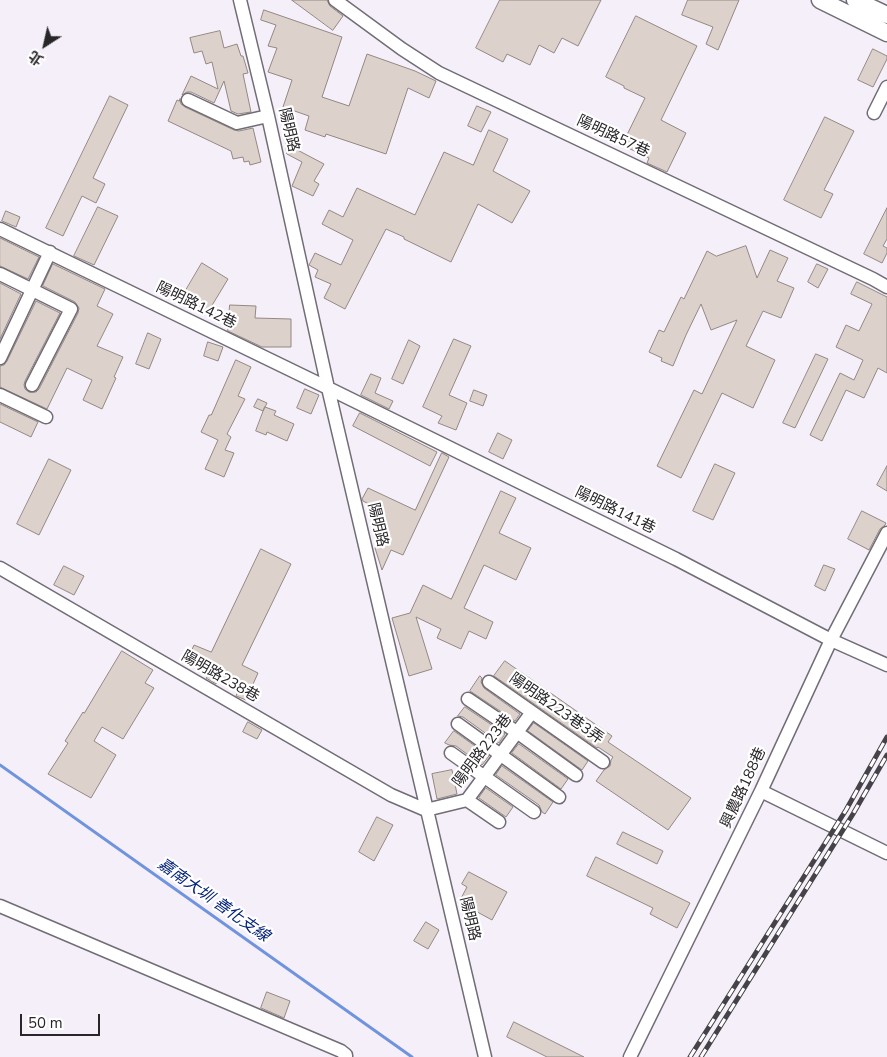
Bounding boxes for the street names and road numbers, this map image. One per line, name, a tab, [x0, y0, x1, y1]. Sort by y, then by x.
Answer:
street label: 陽明路	[274, 106, 302, 154]
street label: 陽明路57巷	[574, 112, 652, 162]
street label: 陽明路142巷	[153, 279, 239, 333]
street label: 陽明路141巷	[572, 484, 658, 538]
street label: 陽明路	[363, 501, 391, 549]
street label: 陽明路238巷	[178, 647, 262, 707]
street label: 陽明路223巷3弄	[505, 670, 607, 748]
street label: 陽明路223巷	[450, 711, 516, 791]
street label: 興農路188巷	[717, 745, 771, 831]
street label: 陽明路	[455, 895, 483, 943]

